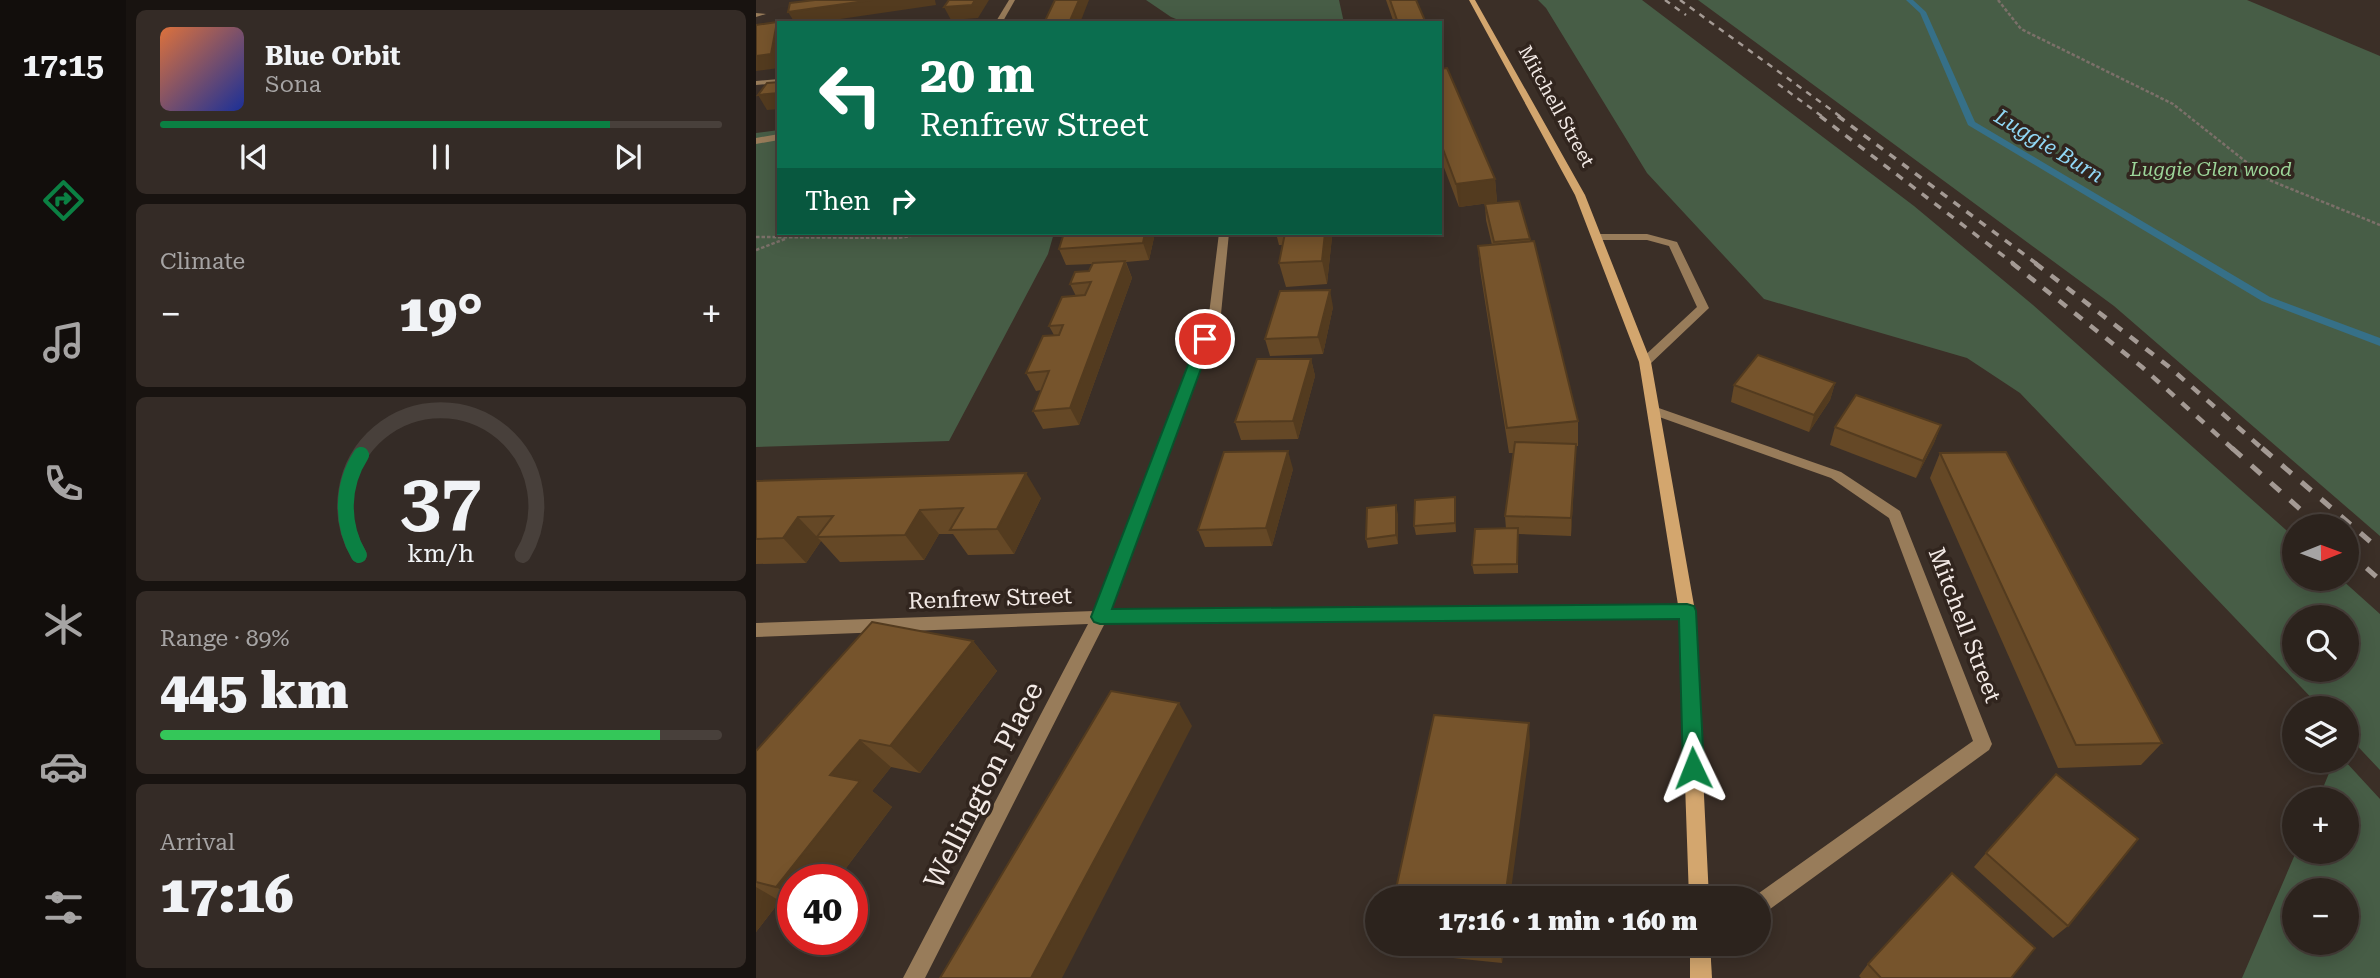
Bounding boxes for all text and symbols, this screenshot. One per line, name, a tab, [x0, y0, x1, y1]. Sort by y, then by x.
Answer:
text: Blue Orbit	[265, 41, 401, 71]
street label: Mitchell Street	[1514, 42, 1599, 171]
text: 17:15	[22, 46, 104, 84]
text: 20 m	[920, 47, 1035, 104]
icon: left	[805, 49, 896, 140]
text: Sona	[265, 71, 321, 98]
water label: Luggie Burn	[1989, 104, 2108, 188]
text: Renfrew Street	[920, 106, 1149, 144]
icon: previous	[235, 138, 273, 176]
icon: pause	[422, 138, 460, 176]
icon: next	[609, 138, 647, 176]
park label: Luggie Glen wood	[2129, 158, 2292, 181]
icon: directions	[39, 176, 88, 225]
icon: right	[884, 182, 922, 220]
text: Then	[805, 186, 870, 216]
text: Climate	[160, 248, 245, 275]
text: 19°	[399, 283, 483, 344]
text: −	[160, 292, 181, 336]
text: +	[701, 292, 722, 336]
pin	[1175, 309, 1235, 369]
icon: music	[39, 318, 88, 367]
icon: arrive	[1186, 320, 1224, 358]
text: 37	[400, 458, 482, 543]
icon: phone	[39, 459, 88, 508]
north arrow	[2282, 514, 2359, 592]
map controls	[2282, 514, 2359, 955]
text: km/h	[408, 539, 474, 568]
street label: Mitchell Street	[1923, 544, 2007, 707]
street label: Renfrew Street	[907, 582, 1073, 615]
icon: climate	[39, 600, 88, 649]
button: search	[2282, 605, 2359, 682]
text: Range · 89%	[160, 625, 289, 652]
text: 445 km	[160, 660, 348, 721]
street label: Wellington Place	[917, 676, 1050, 894]
button: layers	[2282, 696, 2359, 773]
position arrow	[1656, 731, 1730, 805]
icon: car	[39, 742, 88, 791]
button: +	[2282, 787, 2359, 864]
text: Arrival	[160, 829, 235, 856]
text: 17:16	[160, 864, 294, 925]
speed limit sign: 40	[777, 864, 868, 955]
button: −	[2282, 878, 2359, 955]
icon: filters	[39, 883, 88, 932]
text: 17:16 · 1 min · 160 m	[1438, 906, 1698, 936]

